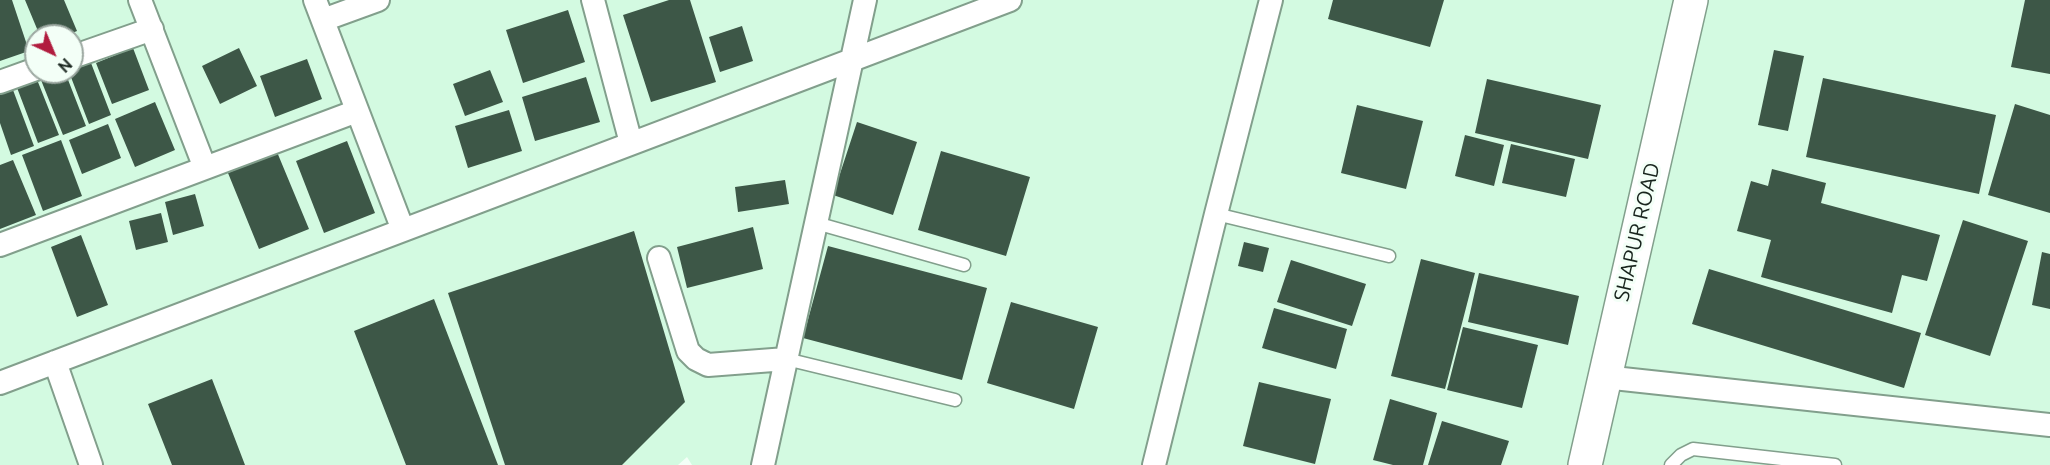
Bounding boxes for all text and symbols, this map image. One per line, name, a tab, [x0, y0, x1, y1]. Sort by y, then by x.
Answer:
north arrow	[24, 24, 84, 84]
text: N	[55, 55, 76, 76]
street label: SHAPUR ROAD	[1609, 160, 1665, 304]

